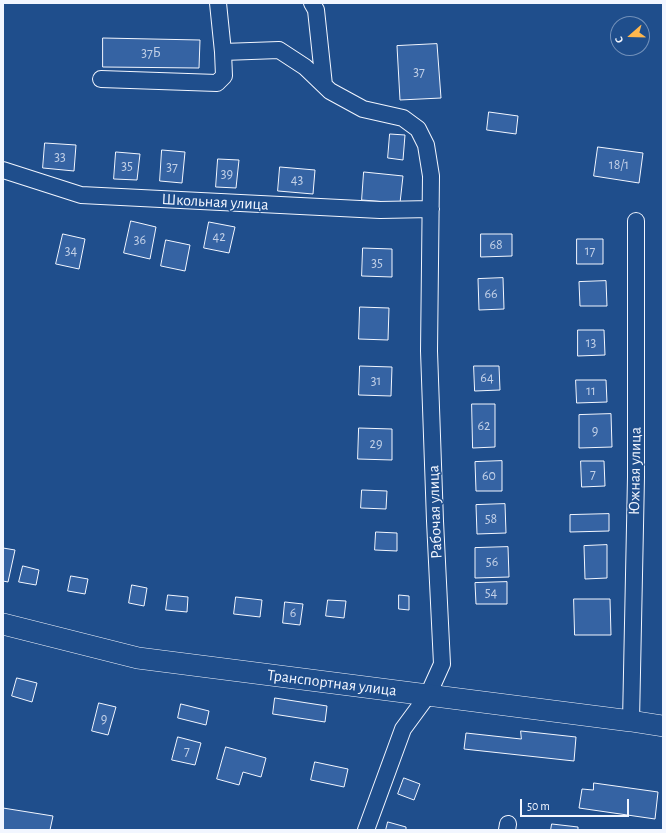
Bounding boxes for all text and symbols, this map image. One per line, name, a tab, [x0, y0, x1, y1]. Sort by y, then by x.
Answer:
north arrow	[610, 16, 650, 56]
text: С	[613, 35, 625, 45]
house number: 37Б	[141, 45, 161, 61]
house number: 37	[413, 64, 425, 80]
house number: 33	[54, 149, 66, 165]
house number: 18/1	[609, 157, 629, 173]
house number: 35	[121, 158, 133, 174]
house number: 37	[166, 159, 178, 175]
house number: 39	[221, 166, 233, 182]
house number: 43	[291, 172, 303, 188]
street label: Школьная улица	[161, 190, 269, 214]
house number: 42	[212, 229, 226, 245]
house number: 36	[134, 232, 146, 248]
house number: 68	[489, 237, 503, 253]
house number: 34	[65, 243, 77, 259]
house number: 17	[585, 243, 595, 259]
house number: 35	[371, 255, 383, 271]
house number: 66	[484, 286, 498, 302]
house number: 13	[586, 335, 596, 351]
house number: 64	[480, 370, 494, 386]
house number: 31	[371, 373, 381, 389]
house number: 11	[586, 383, 596, 399]
house number: 62	[478, 418, 490, 434]
house number: 9	[592, 423, 598, 439]
street label: Южная улица	[625, 427, 645, 515]
house number: 29	[370, 436, 382, 452]
street label: Рабочая улица	[424, 465, 446, 559]
house number: 7	[590, 466, 596, 482]
house number: 60	[482, 468, 496, 484]
house number: 58	[485, 511, 497, 527]
house number: 56	[486, 554, 498, 570]
house number: 54	[485, 585, 497, 601]
house number: 6	[290, 605, 296, 621]
street label: Транспортная улица	[266, 666, 398, 700]
house number: 9	[101, 711, 107, 727]
house number: 7	[184, 743, 190, 759]
scale bar	[522, 791, 631, 817]
text: 50 m	[527, 800, 550, 812]

